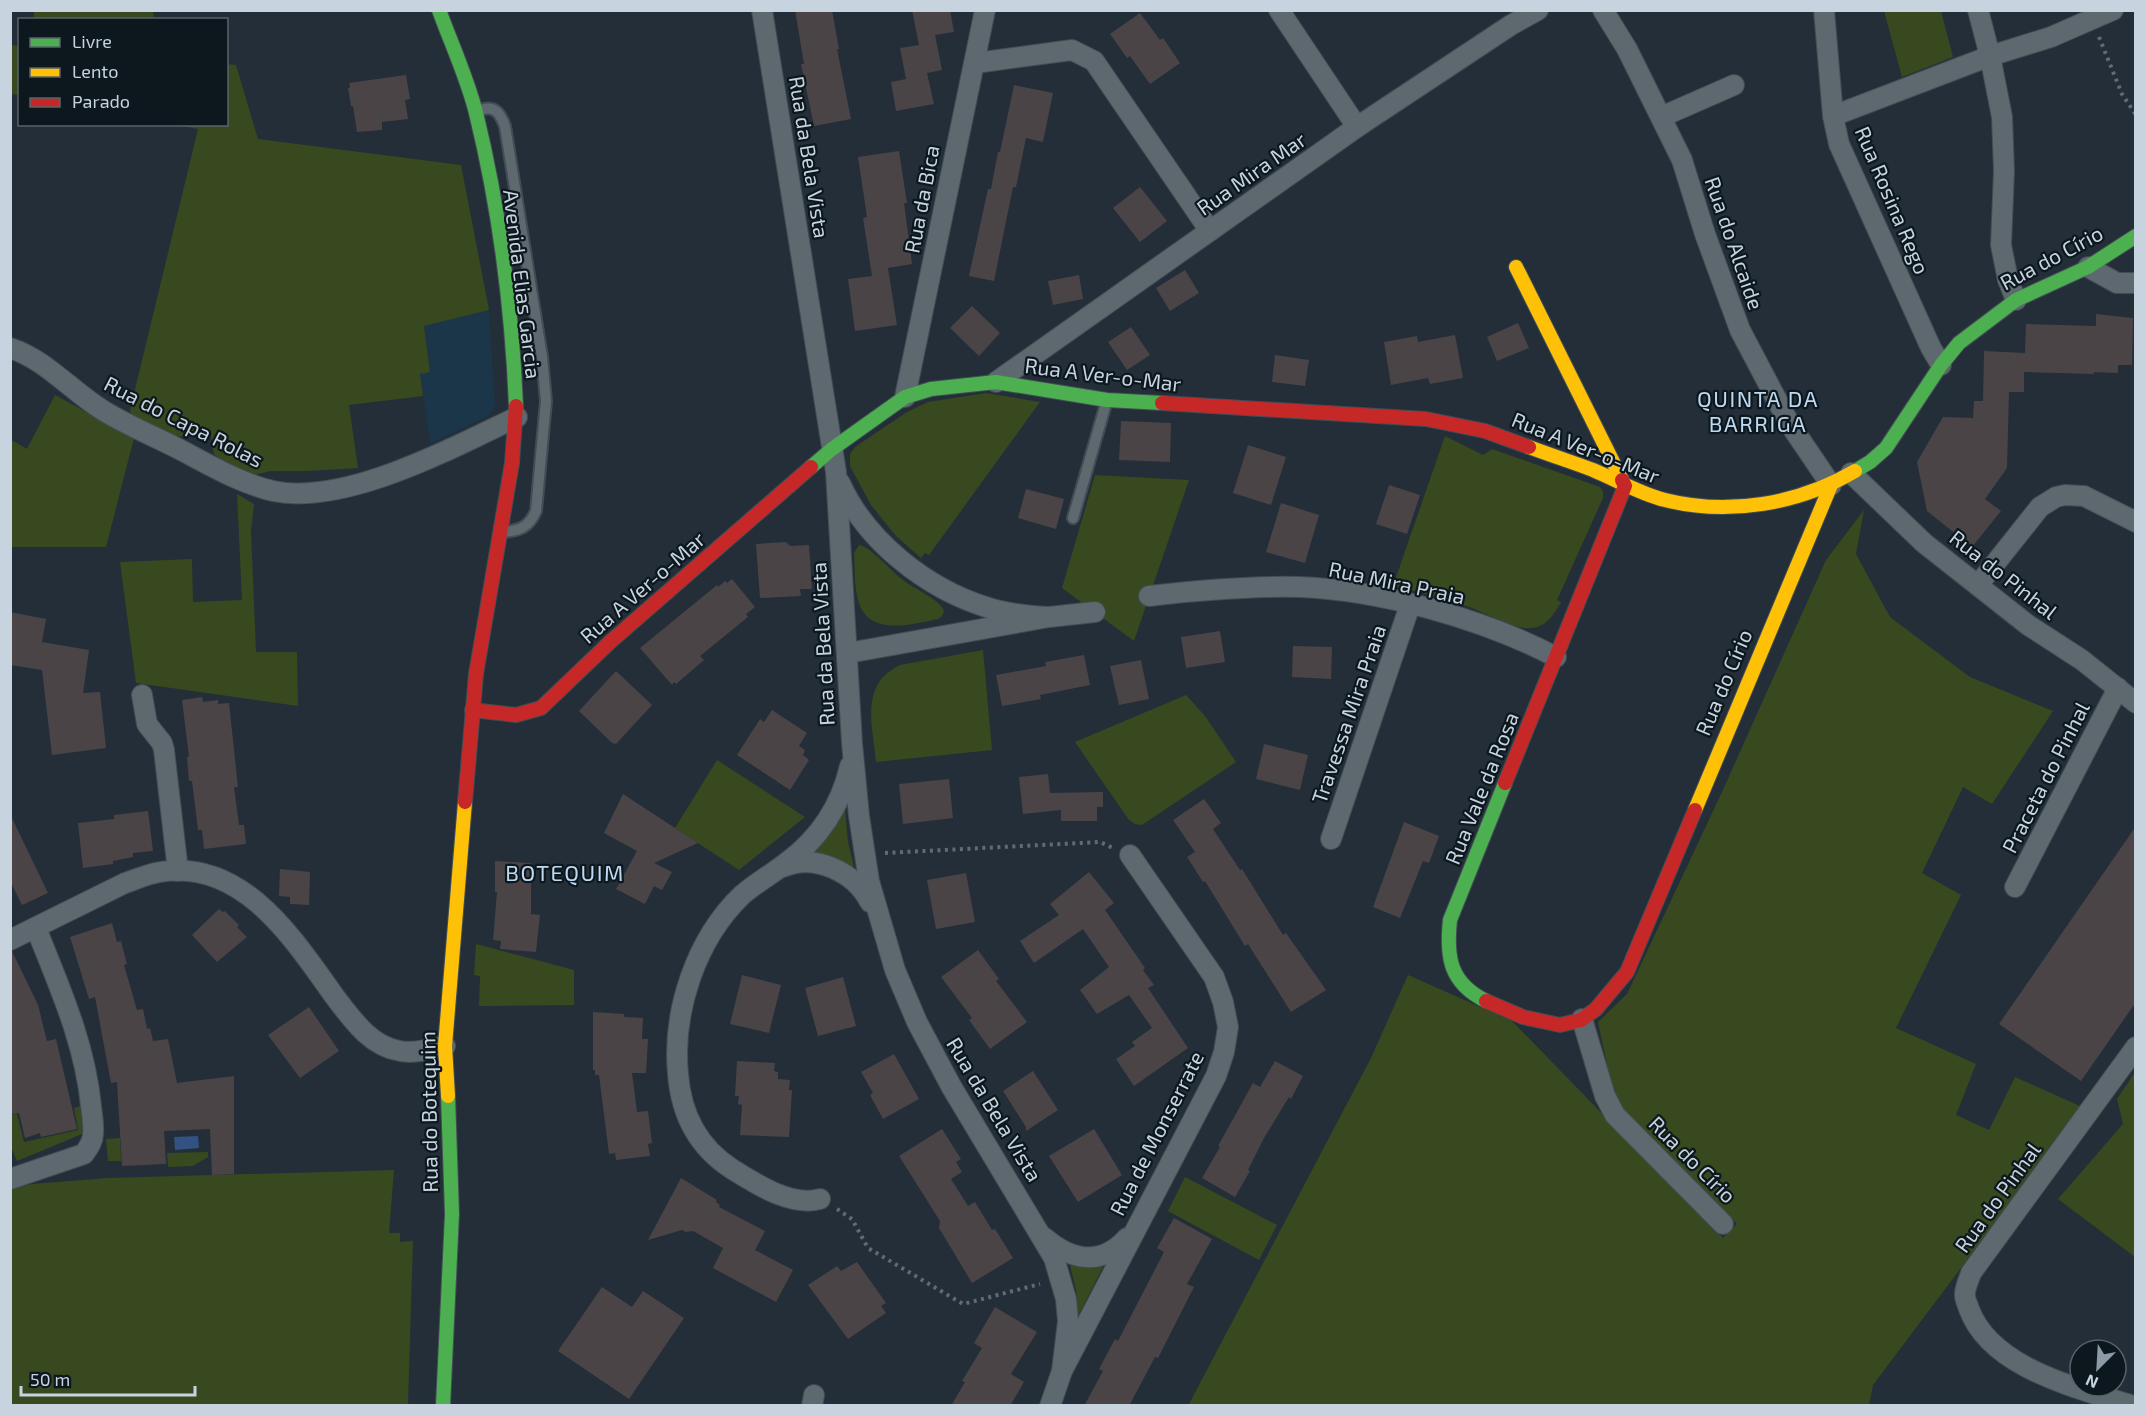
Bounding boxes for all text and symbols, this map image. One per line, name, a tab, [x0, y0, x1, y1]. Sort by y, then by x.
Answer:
legend	[18, 18, 228, 126]
text: Livre	[72, 30, 112, 52]
text: Lento	[72, 60, 118, 82]
street label: Rua da Bela Vista	[785, 74, 835, 240]
text: Parado	[72, 90, 130, 112]
street label: Rua Rosina Rego	[1851, 122, 1935, 278]
street label: Rua Mira Mar	[1191, 126, 1311, 220]
street label: Rua da Bica	[898, 143, 944, 255]
street label: Rua do Alcaide	[1701, 173, 1769, 313]
street label: Avenida Elias Garcia	[499, 188, 547, 380]
street label: Rua do Círio	[1995, 220, 2107, 294]
street label: Rua A Ver-o-Mar	[1023, 352, 1183, 396]
street label: Rua do Capa Rolas	[100, 370, 268, 472]
district label: QUINTA DA BARRIGA	[1697, 385, 1819, 436]
street label: Rua A Ver-o-Mar	[1508, 406, 1664, 488]
street label: Rua do Pinhal	[1945, 524, 2063, 624]
street label: Rua A Ver-o-Mar	[574, 526, 710, 648]
street label: Rua Mira Praia	[1327, 555, 1467, 609]
street label: Rua da Bela Vista	[805, 562, 839, 726]
street label: Travessa Mira Praia	[1306, 621, 1390, 807]
street label: Rua do Círio	[1690, 625, 1756, 739]
street label: Praceta do Pinhal	[1996, 697, 2094, 857]
street label: Rua Vale da Rosa	[1439, 708, 1523, 868]
district label: BOTEQUIM	[505, 859, 625, 886]
street label: Rua do Botequim	[414, 1031, 442, 1193]
street label: Rua da Bela Vista	[942, 1032, 1048, 1186]
street label: Rua de Monserrate	[1104, 1047, 1208, 1219]
street label: Rua do Círio	[1644, 1110, 1742, 1208]
street label: Rua do Pinhal	[1949, 1137, 2046, 1257]
north arrow	[2068, 1338, 2128, 1398]
scale bar	[21, 1359, 195, 1397]
text: 50 m	[30, 1368, 70, 1390]
text: N	[2083, 1371, 2101, 1393]

